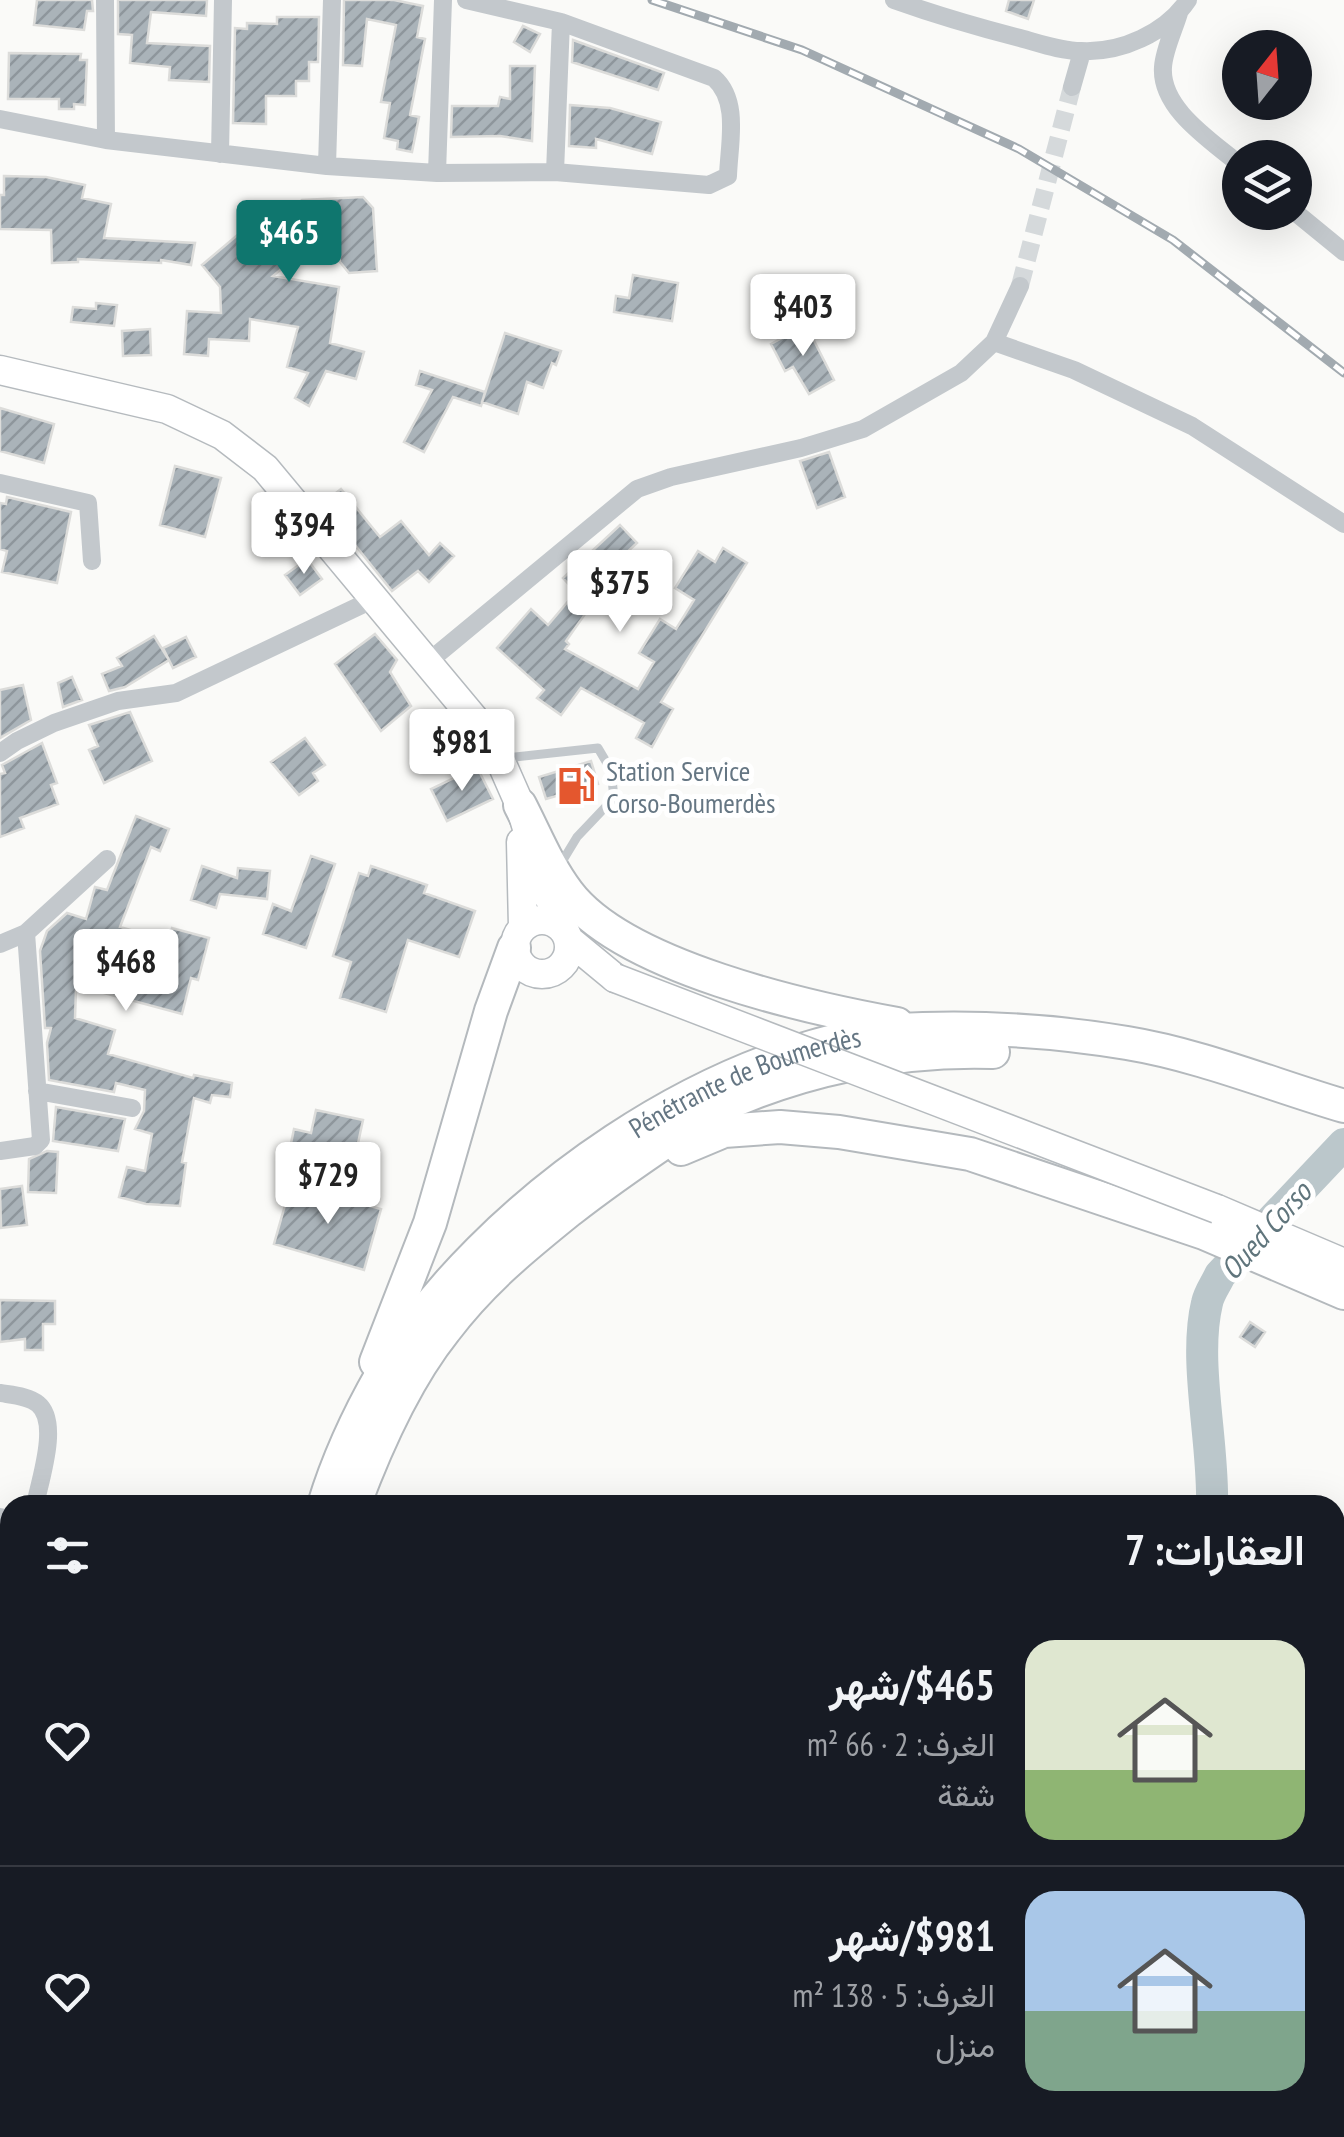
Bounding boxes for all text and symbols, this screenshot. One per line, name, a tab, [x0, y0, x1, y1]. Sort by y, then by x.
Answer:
north arrow	[1222, 30, 1312, 120]
map controls	[1222, 30, 1312, 230]
button: layers	[1222, 140, 1312, 230]
pin: $465	[230, 200, 348, 285]
text: $465	[258, 211, 320, 253]
pin: $403	[744, 274, 862, 359]
text: $403	[772, 285, 834, 327]
pin: $394	[245, 492, 363, 577]
text: $394	[273, 503, 335, 545]
pin: $375	[561, 550, 679, 635]
text: $375	[589, 561, 651, 603]
pin: $981	[403, 709, 521, 794]
text: $981	[431, 720, 493, 762]
place label: Station Service Corso-Boumerdès	[606, 752, 776, 821]
fuel station icon: Station Service Corso-Boumerdès	[555, 765, 597, 807]
pin: $468	[67, 929, 185, 1014]
text: $468	[95, 940, 157, 982]
street label: Pénétrante de Boumerdès	[622, 1017, 864, 1146]
pin: $729	[269, 1142, 387, 1227]
text: $729	[297, 1153, 359, 1195]
water label: Oued Corso	[1211, 1171, 1320, 1287]
text: العقارات: 7	[1125, 1522, 1305, 1577]
icon: filters	[40, 1528, 95, 1583]
text: $465/شهر	[829, 1657, 995, 1712]
icon: home	[1105, 1680, 1225, 1800]
icon: heart	[40, 1713, 95, 1768]
text: الغرف: 2 · 66 m²	[807, 1723, 995, 1765]
text: شقة	[937, 1773, 995, 1815]
text: $981/شهر	[829, 1908, 995, 1963]
icon: home	[1105, 1931, 1225, 2051]
icon: heart	[40, 1964, 95, 2019]
text: الغرف: 5 · 138 m²	[793, 1974, 995, 2016]
text: منزل	[935, 2024, 995, 2066]

